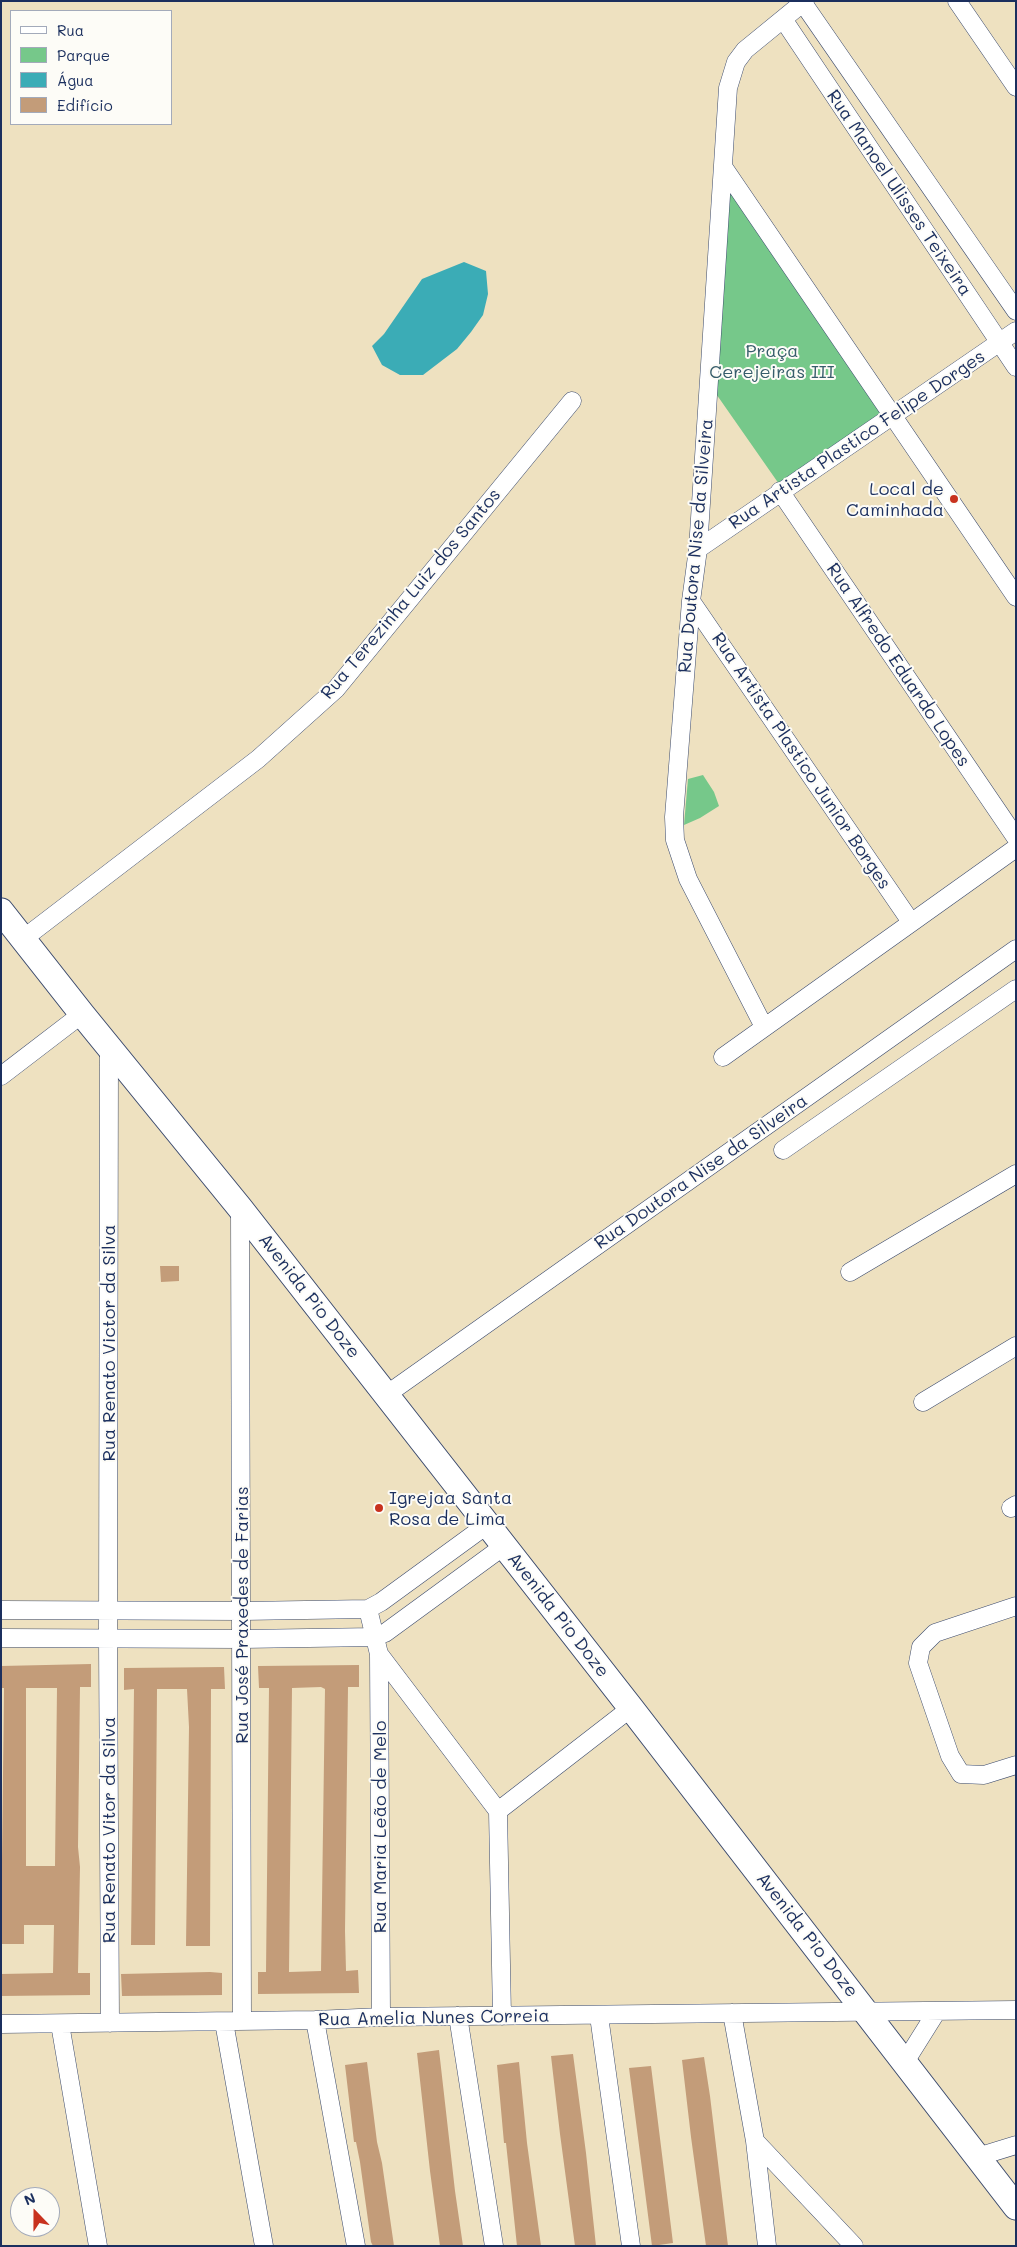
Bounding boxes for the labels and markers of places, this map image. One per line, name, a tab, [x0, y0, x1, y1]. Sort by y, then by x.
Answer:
place label: Local de Caminhada	[846, 478, 944, 520]
marker: Local de Caminhada	[948, 493, 960, 505]
place label: Igrejaa Santa Rosa de Lima	[389, 1487, 512, 1530]
marker: Igrejaa Santa Rosa de Lima	[373, 1502, 385, 1514]

